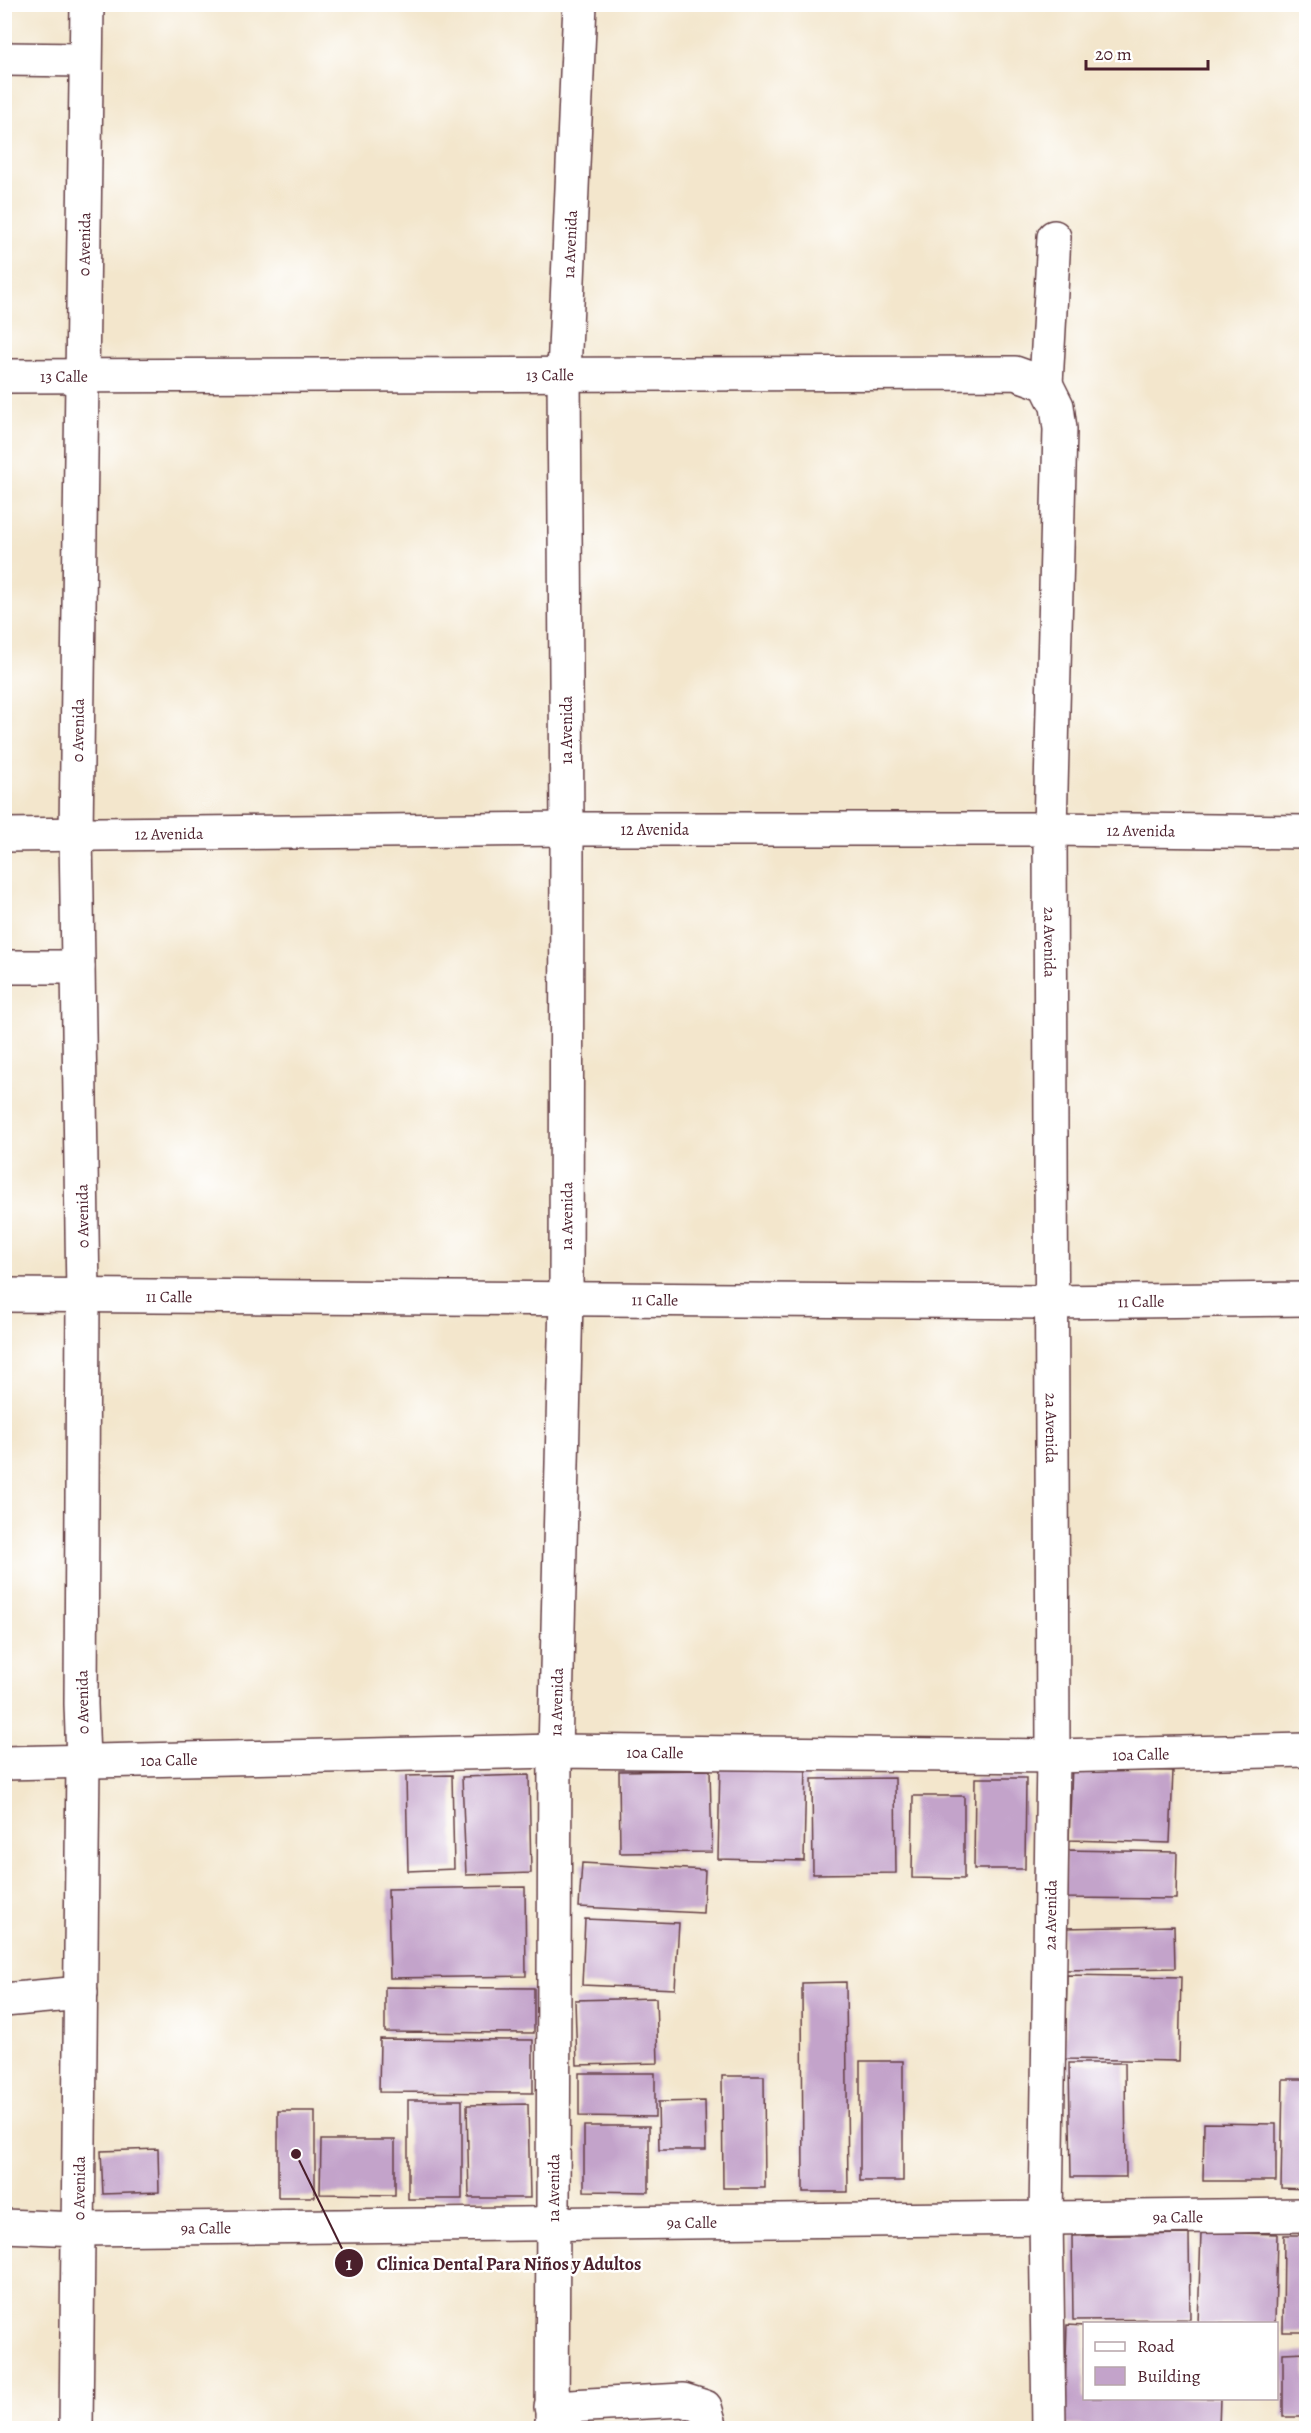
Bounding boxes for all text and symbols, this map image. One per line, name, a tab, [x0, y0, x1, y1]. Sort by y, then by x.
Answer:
scale bar	[1086, 33, 1208, 71]
text: 20 m	[1095, 42, 1132, 66]
street label: 1a Avenida	[558, 209, 583, 279]
street label: 0 Avenida	[73, 211, 96, 276]
street label: 13 Calle	[526, 364, 574, 386]
street label: 13 Calle	[40, 366, 88, 388]
street label: 1a Avenida	[556, 695, 578, 764]
street label: 0 Avenida	[67, 697, 90, 762]
street label: 12 Avenida	[621, 819, 690, 841]
street label: 12 Avenida	[1106, 820, 1176, 842]
street label: 12 Avenida	[135, 823, 204, 846]
street label: 2a Avenida	[1038, 907, 1060, 978]
street label: 1a Avenida	[556, 1181, 578, 1250]
street label: 0 Avenida	[71, 1183, 95, 1248]
street label: 11 Calle	[146, 1286, 192, 1308]
street label: 11 Calle	[632, 1289, 678, 1312]
street label: 11 Calle	[1118, 1291, 1164, 1313]
street label: 2a Avenida	[1040, 1393, 1062, 1464]
street label: 1a Avenida	[545, 1667, 569, 1737]
street label: 0 Avenida	[71, 1669, 95, 1734]
street label: 10a Calle	[626, 1742, 684, 1764]
street label: 10a Calle	[1112, 1743, 1170, 1767]
street label: 10a Calle	[140, 1749, 198, 1772]
street label: 2a Avenida	[1039, 1879, 1063, 1951]
street label: 1a Avenida	[543, 2153, 565, 2222]
street label: 0 Avenida	[68, 2155, 91, 2220]
street label: 9a Calle	[1153, 2206, 1203, 2229]
street label: 9a Calle	[667, 2212, 717, 2234]
street label: 9a Calle	[181, 2217, 231, 2240]
callout: Clinica Dental Para Niños y Adultos	[334, 2245, 653, 2281]
text: 1	[346, 2252, 353, 2276]
text: Clinica Dental Para Niños y Adultos	[377, 2252, 641, 2276]
legend	[1083, 2322, 1278, 2400]
text: Road	[1137, 2334, 1175, 2358]
text: Building	[1137, 2364, 1201, 2388]

